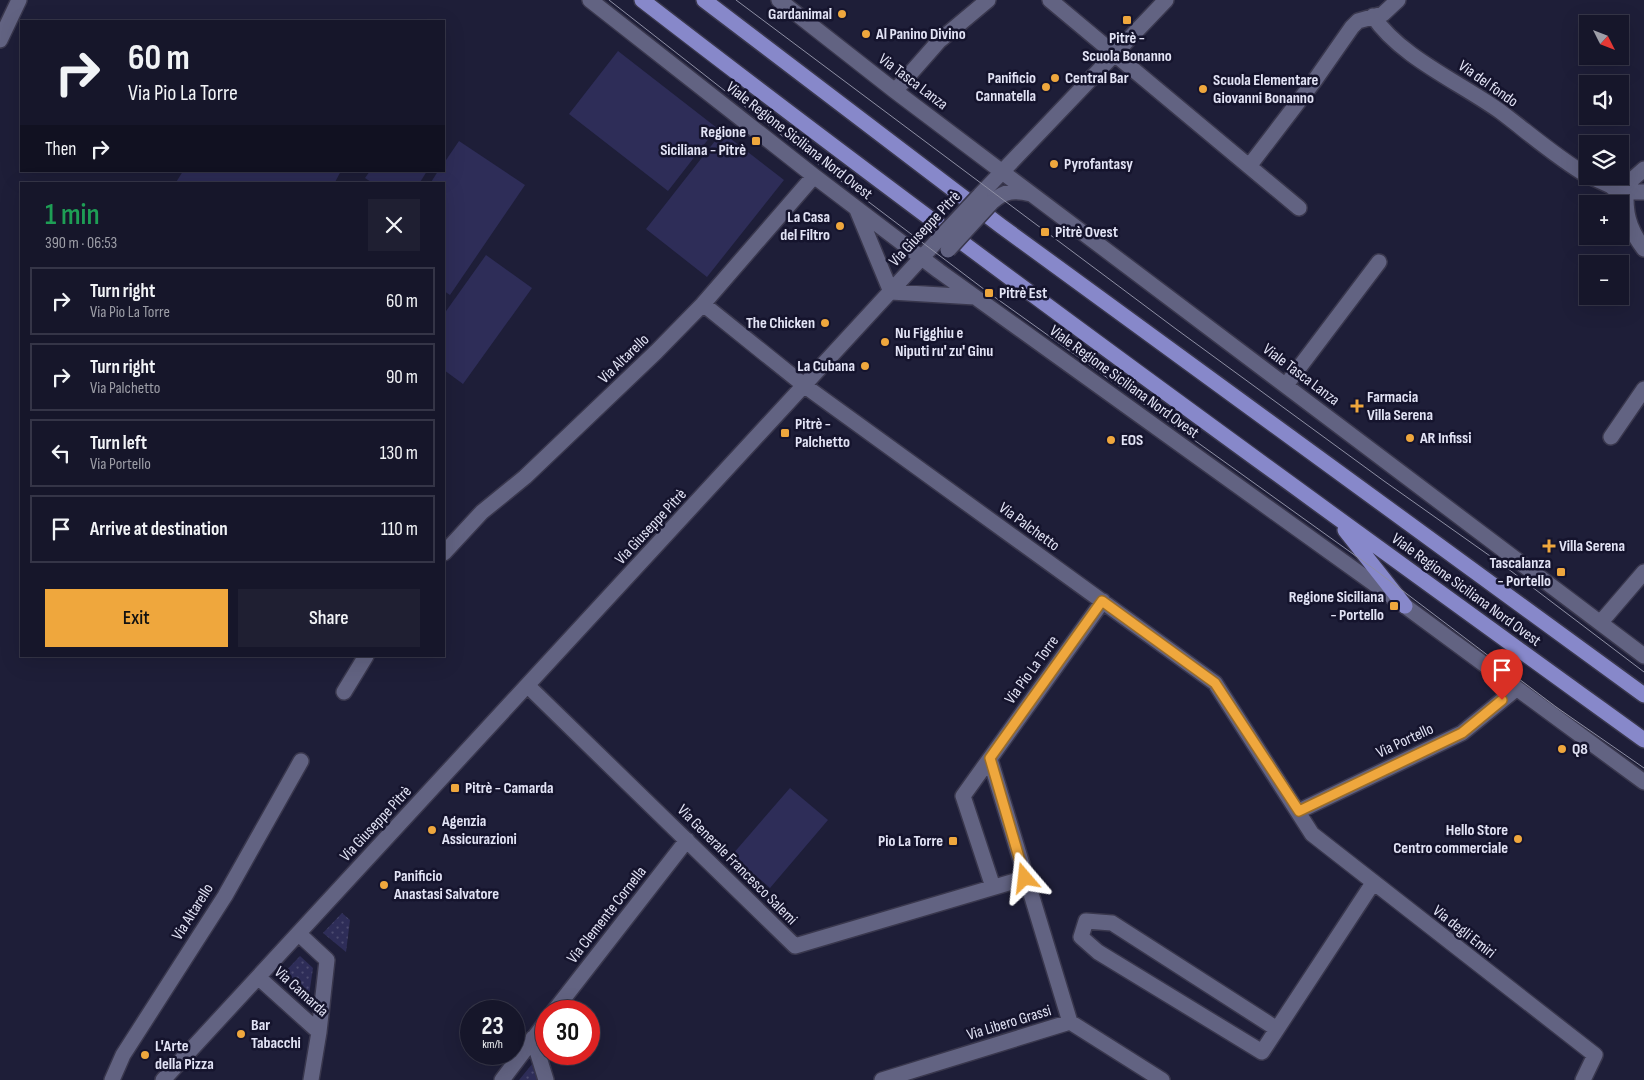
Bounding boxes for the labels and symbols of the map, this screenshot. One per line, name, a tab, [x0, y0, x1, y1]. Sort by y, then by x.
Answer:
place label: Gardanimal	[768, 5, 832, 24]
marker: Gardanimal	[836, 8, 848, 20]
marker: Pitrè - Scuola Bonanno	[1121, 14, 1133, 26]
north arrow	[1579, 15, 1629, 65]
place label: Al Panino Divino	[875, 25, 966, 44]
marker: Al Panino Divino	[860, 28, 872, 40]
place label: Pitrè - Scuola Bonanno	[1082, 29, 1172, 66]
street label: Via Tasca Lanza	[875, 50, 951, 114]
street label: Via del fondo	[1454, 57, 1522, 111]
place label: Panificio Cannatella	[976, 69, 1036, 106]
place label: Central Bar	[1065, 69, 1129, 88]
place label: Scuola Elementare Giovanni Bonanno	[1213, 71, 1318, 108]
marker: Central Bar	[1049, 72, 1061, 84]
street label: Viale Regione Siciliana Nord Ovest	[722, 78, 876, 204]
marker: Panificio Cannatella	[1040, 81, 1052, 93]
marker: Scuola Elementare Giovanni Bonanno	[1197, 83, 1209, 95]
place label: Regione Siciliana - Pitrè	[660, 123, 746, 160]
marker: Regione Siciliana - Pitrè	[750, 135, 762, 147]
place label: Pyrofantasy	[1064, 155, 1133, 174]
marker: Pyrofantasy	[1048, 158, 1060, 170]
street label: Via Giuseppe Pitrè	[885, 187, 965, 271]
place label: La Casa del Filtro	[780, 208, 830, 245]
marker: La Casa del Filtro	[834, 220, 846, 232]
place label: Pitrè Ovest	[1055, 223, 1118, 242]
marker: Pitrè Ovest	[1039, 226, 1051, 238]
place label: Pitrè Est	[999, 284, 1047, 303]
marker: Pitrè Est	[983, 287, 995, 299]
place label: The Chicken	[746, 314, 815, 333]
marker: The Chicken	[819, 317, 831, 329]
street label: Viale Regione Siciliana Nord Ovest	[1045, 321, 1203, 443]
place label: Nu Figghiu e Niputi ru' zu' Ginu	[895, 324, 993, 361]
street label: Via Altarello	[595, 330, 653, 388]
marker: Nu Figghiu e Niputi ru' zu' Ginu	[879, 336, 891, 348]
street label: Viale Tasca Lanza	[1259, 340, 1343, 410]
place label: La Cubana	[797, 357, 855, 376]
marker: La Cubana	[859, 360, 871, 372]
place label: Farmacia Villa Serena	[1367, 388, 1433, 425]
marker: Farmacia Villa Serena	[1351, 400, 1363, 412]
place label: Pitrè - Palchetto	[795, 415, 850, 452]
marker: Pitrè - Palchetto	[779, 427, 791, 439]
place label: AR Infissi	[1419, 429, 1472, 448]
place label: EOS	[1121, 431, 1143, 450]
marker: AR Infissi	[1404, 432, 1416, 444]
marker: EOS	[1105, 434, 1117, 446]
street label: Via Giuseppe Pitrè	[611, 485, 691, 569]
street label: Via Palchetto	[995, 499, 1063, 555]
street label: Viale Regione Siciliana Nord Ovest	[1387, 529, 1545, 651]
place label: Villa Serena	[1559, 537, 1625, 556]
marker: Villa Serena	[1543, 540, 1555, 552]
place label: Tascalanza - Portello	[1490, 554, 1551, 591]
marker: Tascalanza - Portello	[1555, 566, 1567, 578]
place label: Regione Siciliana - Portello	[1289, 588, 1384, 625]
marker: Regione Siciliana - Portello	[1388, 600, 1400, 612]
street label: Via Pio La Torre	[1001, 632, 1063, 708]
pin	[1481, 649, 1523, 700]
street label: Via Portello	[1373, 720, 1437, 762]
place label: Q8	[1572, 740, 1588, 759]
marker: Q8	[1556, 743, 1568, 755]
place label: Pitrè - Camarda	[465, 779, 554, 798]
street label: Via Giuseppe Pitrè	[336, 782, 416, 866]
marker: Pitrè - Camarda	[449, 782, 461, 794]
street label: Via Generale Francesco Salemi	[673, 801, 801, 929]
place label: Agenzia Assicurazioni	[441, 812, 517, 849]
place label: Hello Store Centro commerciale	[1393, 821, 1508, 858]
marker: Agenzia Assicurazioni	[426, 824, 438, 836]
place label: Pio La Torre	[878, 832, 943, 851]
marker: Hello Store Centro commerciale	[1512, 833, 1524, 845]
marker: Pio La Torre	[947, 835, 959, 847]
position arrow	[998, 851, 1050, 903]
street label: Via Clemente Cornella	[563, 863, 651, 967]
place label: Panificio Anastasi Salvatore	[393, 867, 499, 904]
marker: Panificio Anastasi Salvatore	[378, 879, 390, 891]
street label: Via Altarello	[168, 880, 218, 944]
street label: Via degli Emiri	[1429, 902, 1499, 962]
street label: Via Camarda	[270, 963, 332, 1021]
speed limit sign: 30	[535, 1000, 600, 1065]
street label: Via Libero Grassi	[965, 1001, 1053, 1045]
place label: Bar Tabacchi	[251, 1016, 301, 1053]
marker: Bar Tabacchi	[235, 1028, 247, 1040]
place label: L'Arte della Pizza	[155, 1037, 214, 1074]
marker: L'Arte della Pizza	[139, 1049, 151, 1061]

